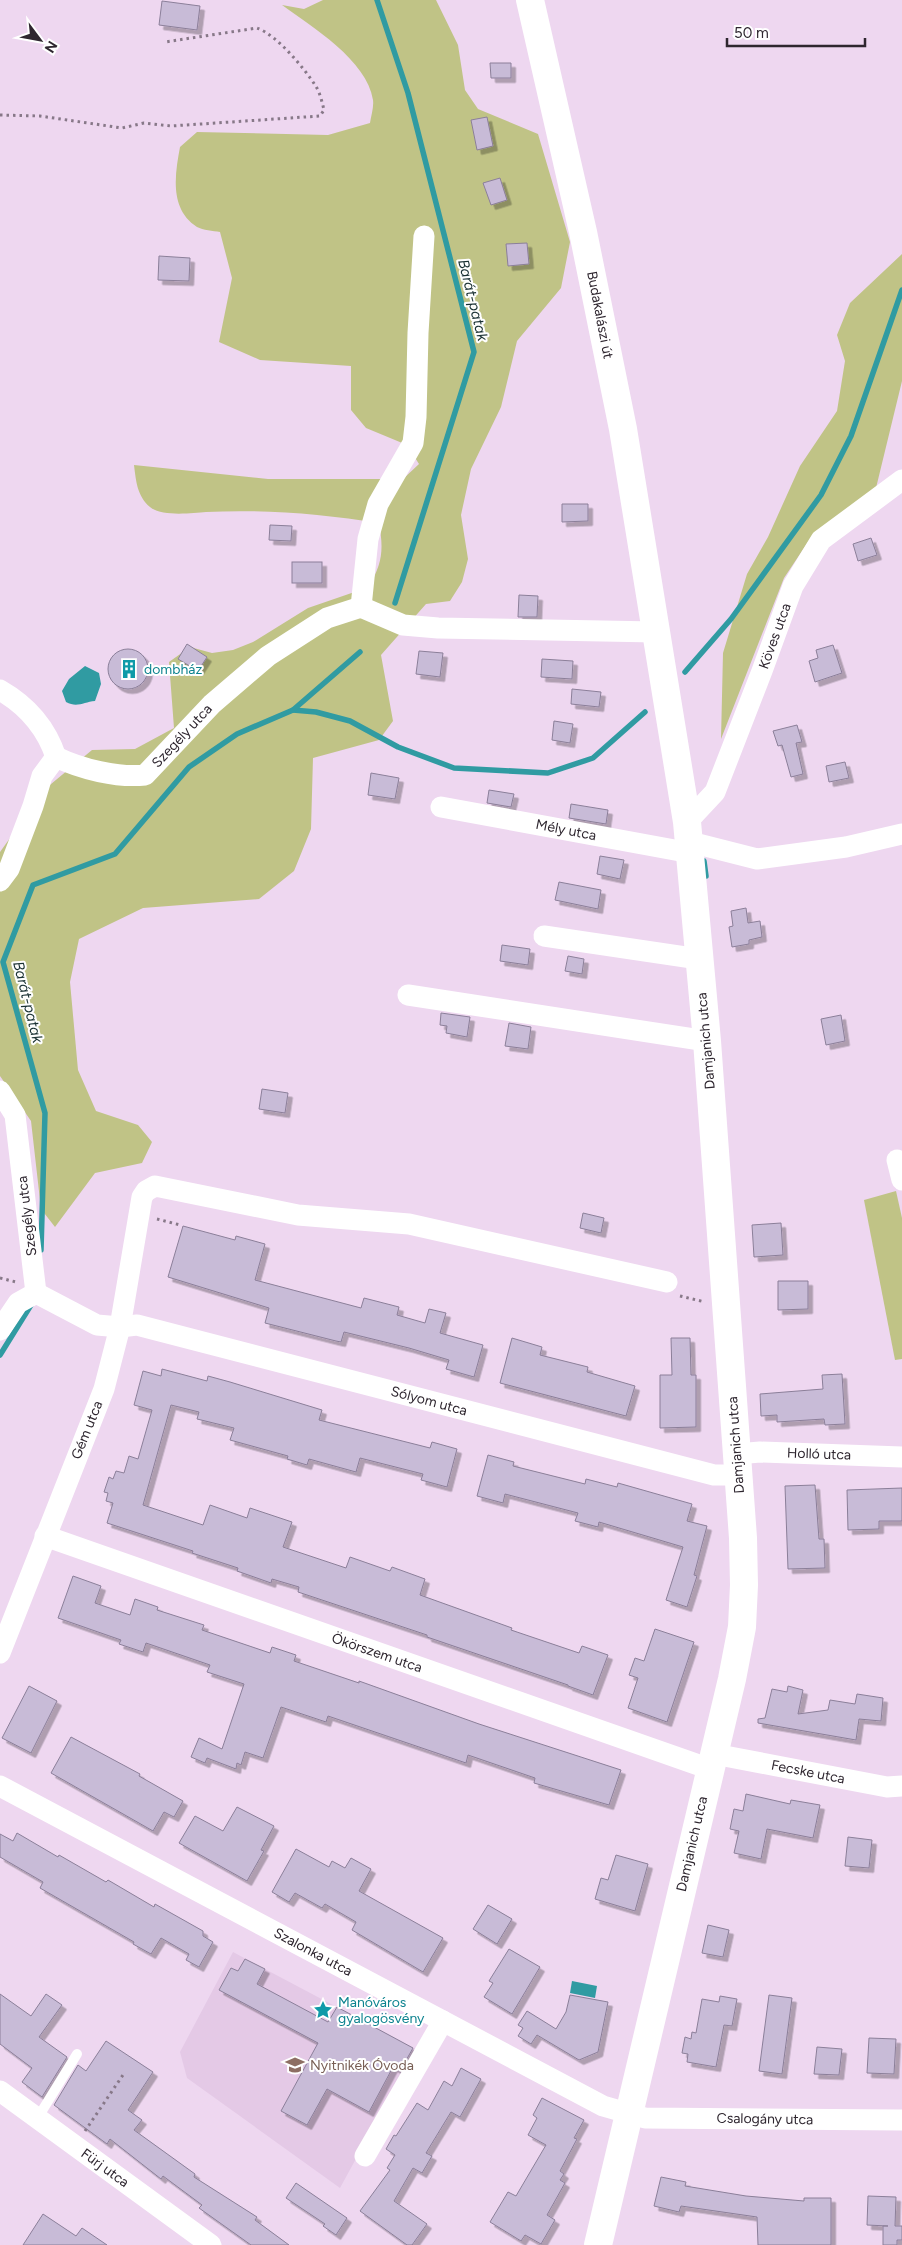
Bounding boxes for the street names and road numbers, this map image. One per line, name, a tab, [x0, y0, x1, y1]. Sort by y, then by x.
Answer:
street label: Budakalászi út	[583, 270, 617, 360]
street label: Köves utca	[755, 601, 795, 671]
street label: Szegély utca	[148, 701, 216, 771]
street label: Mély utca	[534, 816, 598, 844]
street label: Damjanich utca	[693, 992, 719, 1090]
street label: Szegély utca	[14, 1175, 40, 1257]
street label: Sólyom utca	[389, 1383, 469, 1419]
street label: Damjanich utca	[724, 1396, 748, 1494]
street label: Gém utca	[68, 1398, 106, 1462]
street label: Holló utca	[787, 1444, 851, 1464]
street label: Ökörszem utca	[330, 1630, 424, 1676]
street label: Fecske utca	[770, 1757, 846, 1787]
street label: Damjanich utca	[673, 1795, 711, 1893]
street label: Szalonka utca	[271, 1924, 355, 1980]
street label: Csalogány utca	[717, 2110, 813, 2128]
street label: Fürj utca	[78, 2145, 132, 2191]

